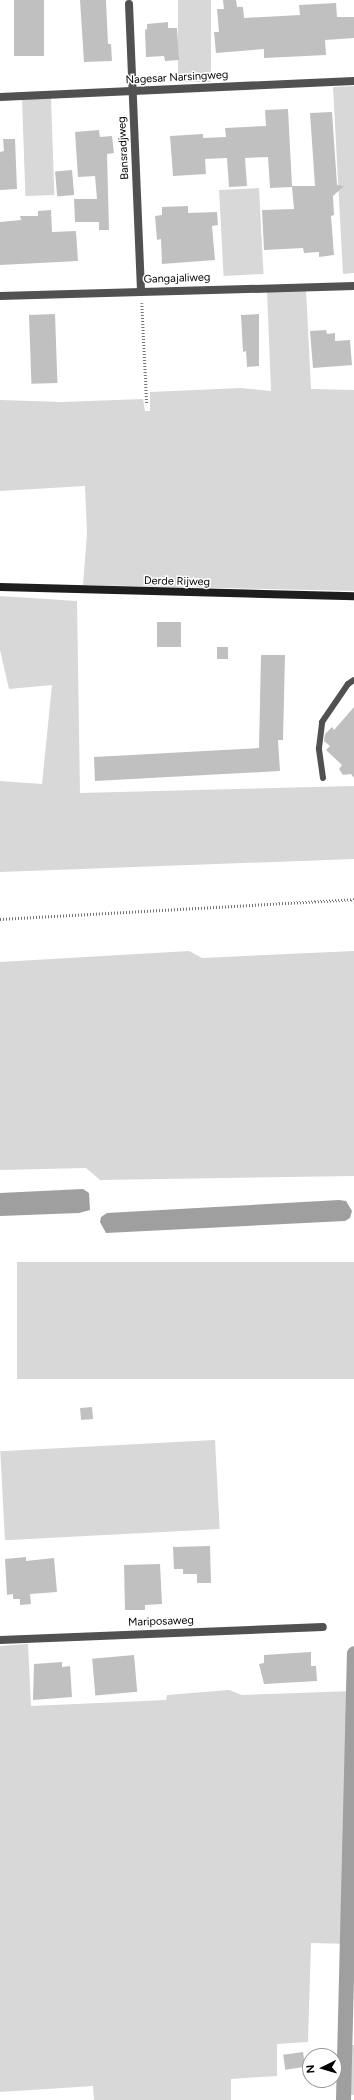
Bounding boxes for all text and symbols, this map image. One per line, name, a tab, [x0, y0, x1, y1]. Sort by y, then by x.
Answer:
street label: Nagesar Narsingweg	[125, 69, 229, 87]
street label: Bansradjweg	[116, 116, 132, 180]
street label: Gangajaliweg	[143, 271, 211, 287]
street label: Derde Rijweg	[144, 575, 210, 589]
street label: Mariposaweg	[128, 1614, 194, 1630]
north arrow	[302, 2048, 342, 2088]
text: N	[304, 2064, 317, 2074]

